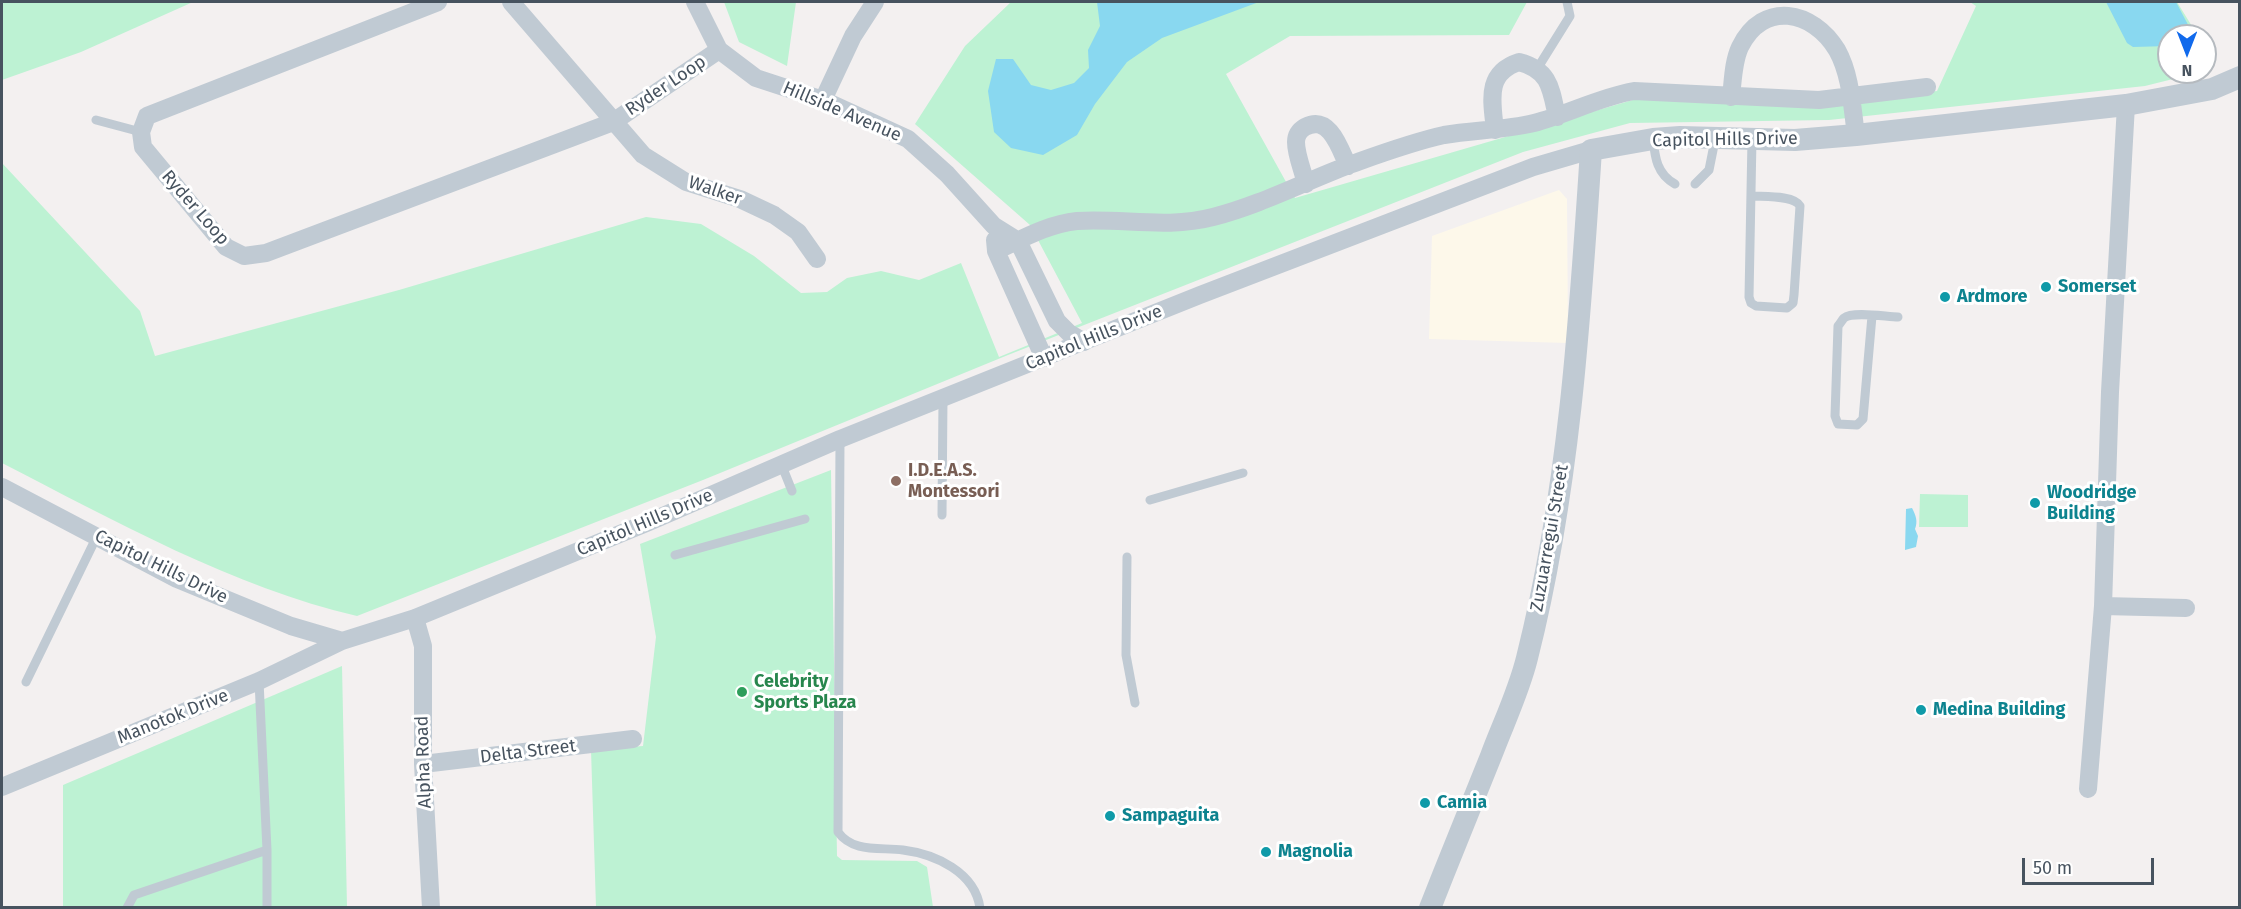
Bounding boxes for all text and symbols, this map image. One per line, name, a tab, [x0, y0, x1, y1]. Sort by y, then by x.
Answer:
north arrow	[2157, 24, 2217, 84]
street label: Ryder Loop	[622, 51, 710, 121]
text: N	[2182, 61, 2192, 80]
street label: Hillside Avenue	[780, 77, 904, 147]
street label: Capitol Hills Drive	[1652, 128, 1798, 152]
street label: Ryder Loop	[157, 166, 233, 250]
street label: Walker	[685, 172, 745, 210]
place label: Somerset	[2058, 276, 2137, 298]
marker: Somerset	[2039, 280, 2053, 294]
place label: Ardmore	[1957, 286, 2027, 308]
marker: Ardmore	[1938, 290, 1952, 304]
street label: Capitol Hills Drive	[1023, 301, 1165, 375]
place label: I.D.E.A.S. Montessori	[908, 460, 1000, 502]
street label: Zuzuarregui Street	[1526, 463, 1574, 613]
marker: I.D.E.A.S. Montessori	[889, 474, 903, 488]
place label: Woodridge Building	[2047, 482, 2136, 524]
street label: Capitol Hills Drive	[574, 485, 716, 561]
marker: Woodridge Building	[2028, 496, 2042, 510]
street label: Capitol Hills Drive	[91, 525, 231, 609]
place label: Celebrity Sports Plaza	[754, 671, 856, 714]
street label: Manotok Drive	[114, 685, 232, 749]
marker: Celebrity Sports Plaza	[735, 685, 749, 699]
place label: Medina Building	[1933, 699, 2065, 721]
marker: Medina Building	[1914, 703, 1928, 717]
street label: Alpha Road	[412, 715, 436, 809]
street label: Delta Street	[479, 735, 577, 769]
place label: Camia	[1437, 792, 1487, 814]
marker: Camia	[1418, 796, 1432, 810]
place label: Sampaguita	[1122, 805, 1219, 827]
marker: Sampaguita	[1103, 809, 1117, 823]
place label: Magnolia	[1278, 841, 1353, 863]
marker: Magnolia	[1259, 845, 1273, 859]
scale bar	[2025, 846, 2157, 884]
text: 50 m	[2033, 857, 2072, 879]

